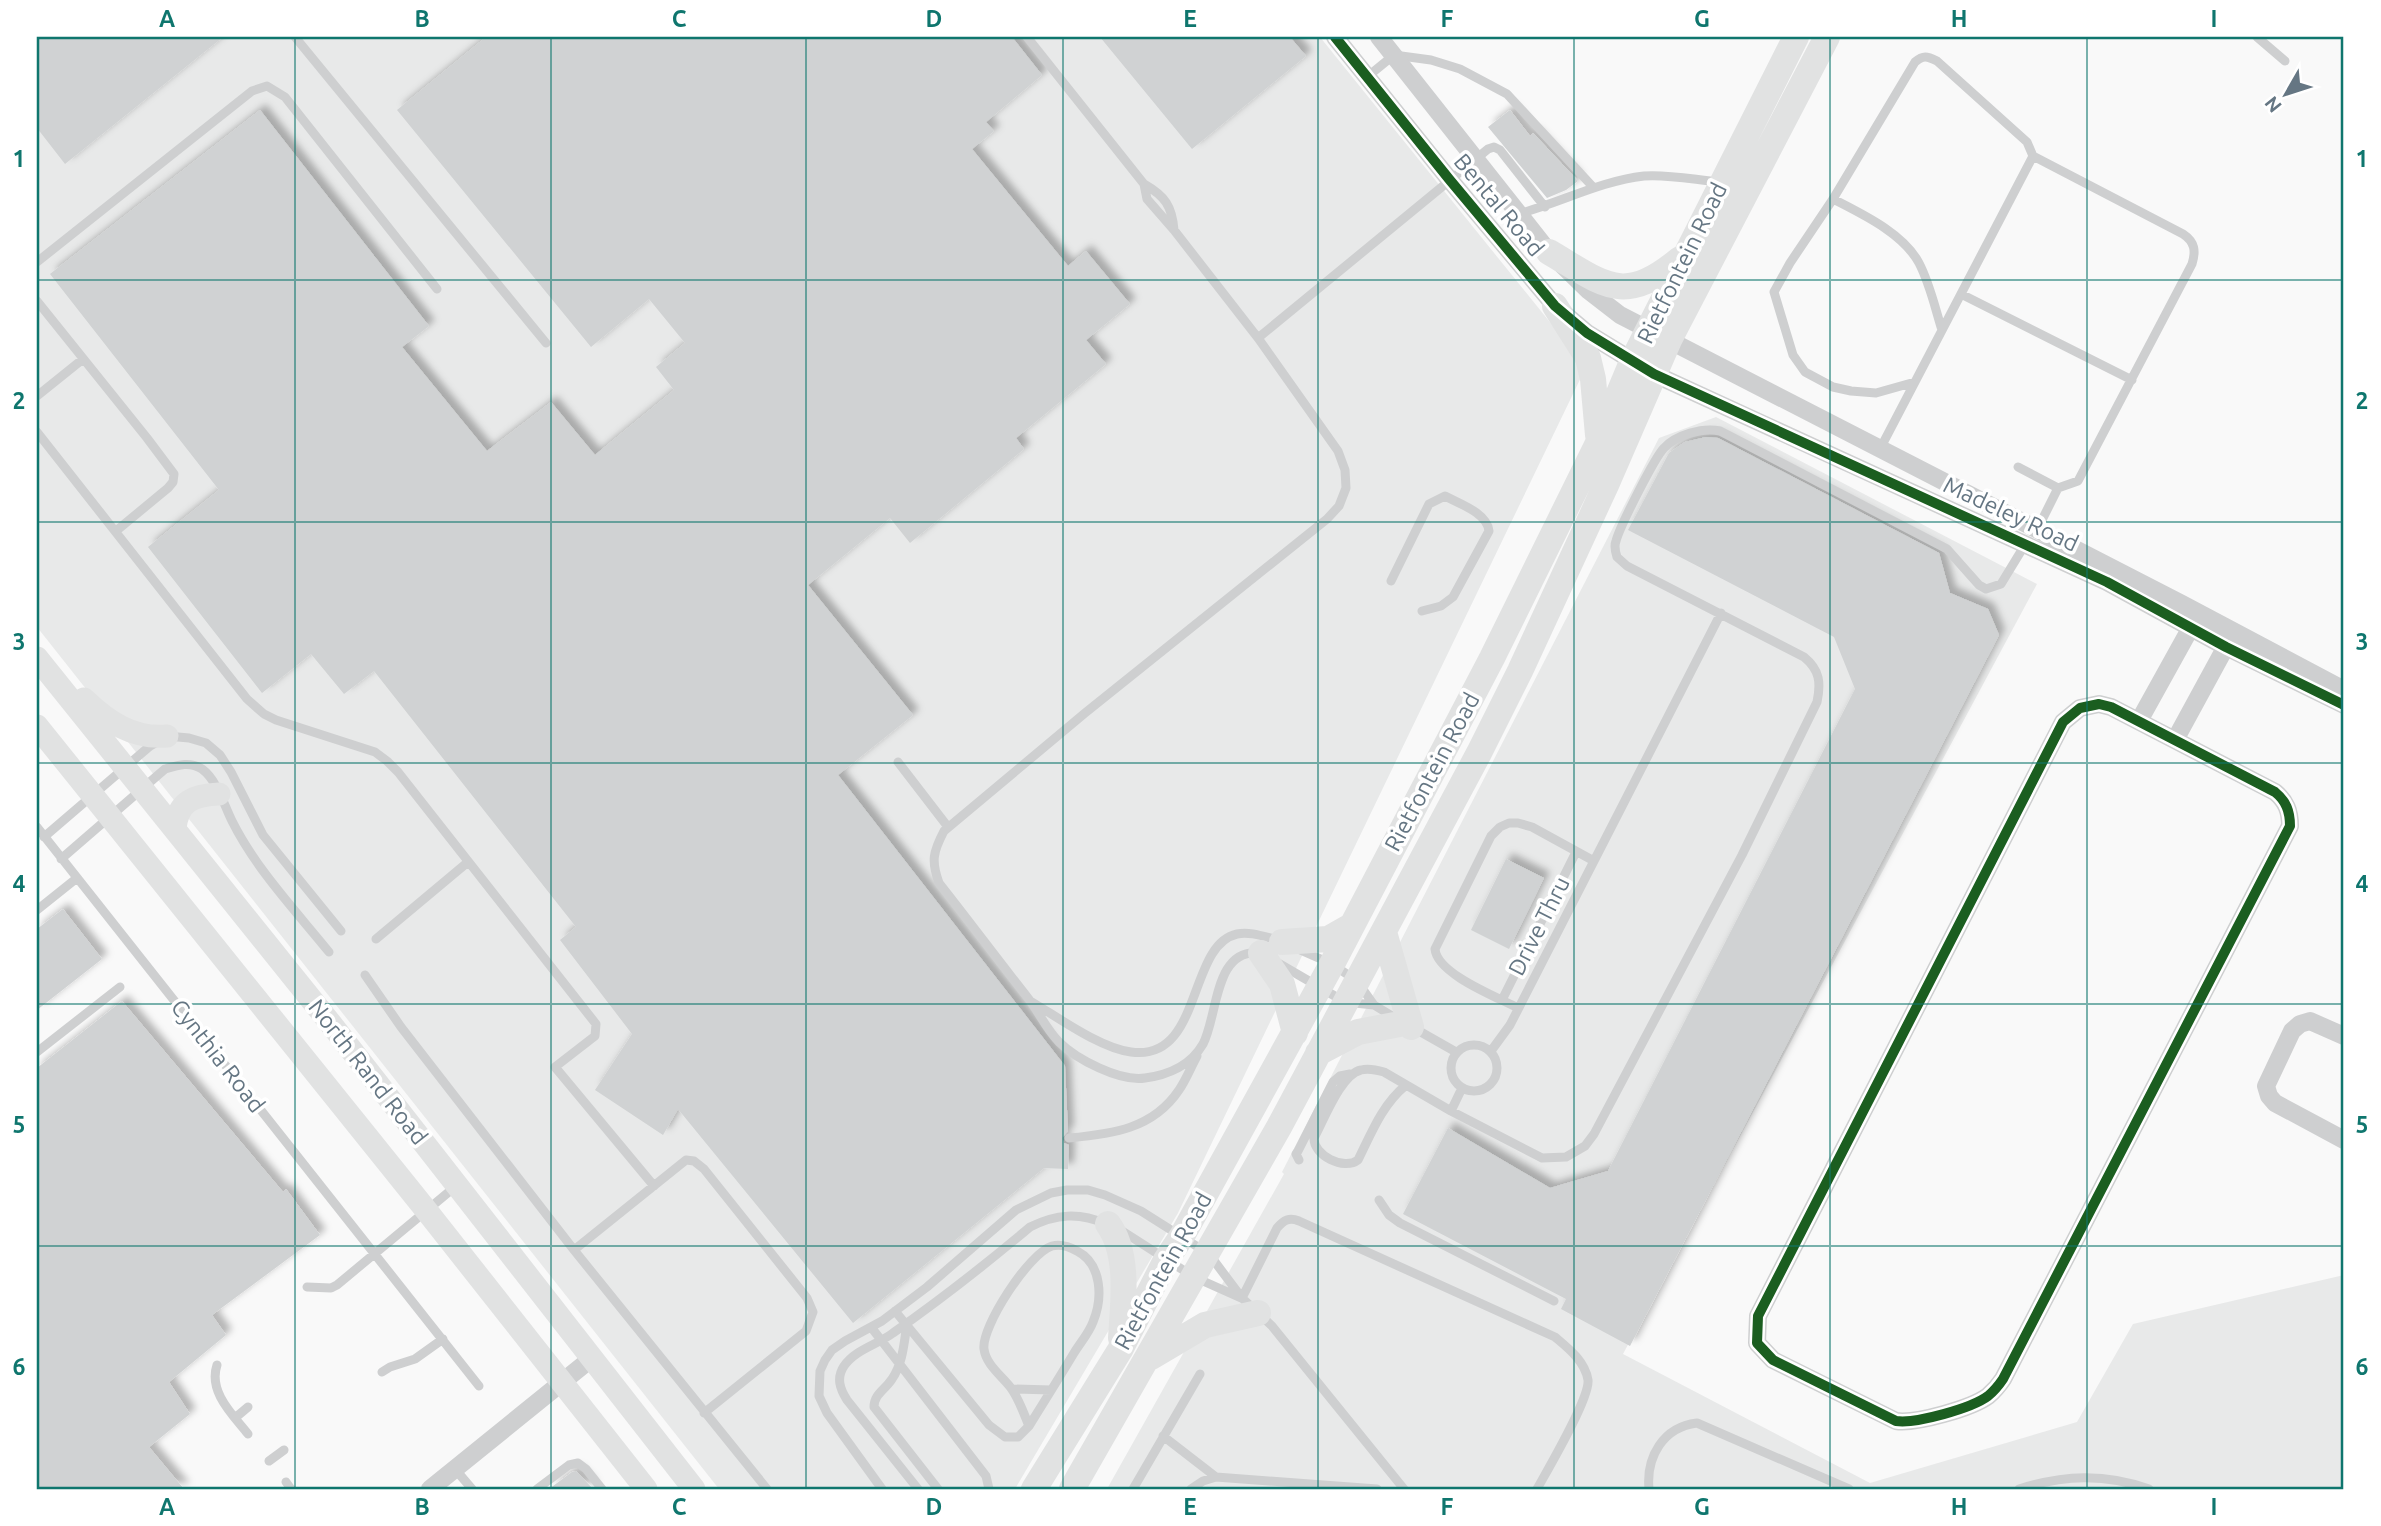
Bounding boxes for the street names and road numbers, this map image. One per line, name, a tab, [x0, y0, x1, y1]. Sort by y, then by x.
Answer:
street label: Bental Road	[1449, 149, 1549, 261]
street label: Rietfontein Road	[1632, 178, 1731, 347]
street label: Madeley Road	[1940, 471, 2083, 556]
street label: Rietfontein Road	[1379, 688, 1484, 855]
street label: Drive Thru	[1503, 872, 1574, 979]
street label: Cynthia Road	[167, 994, 270, 1117]
street label: North Rand Road	[304, 994, 433, 1149]
street label: Rietfontein Road	[1109, 1188, 1216, 1354]

